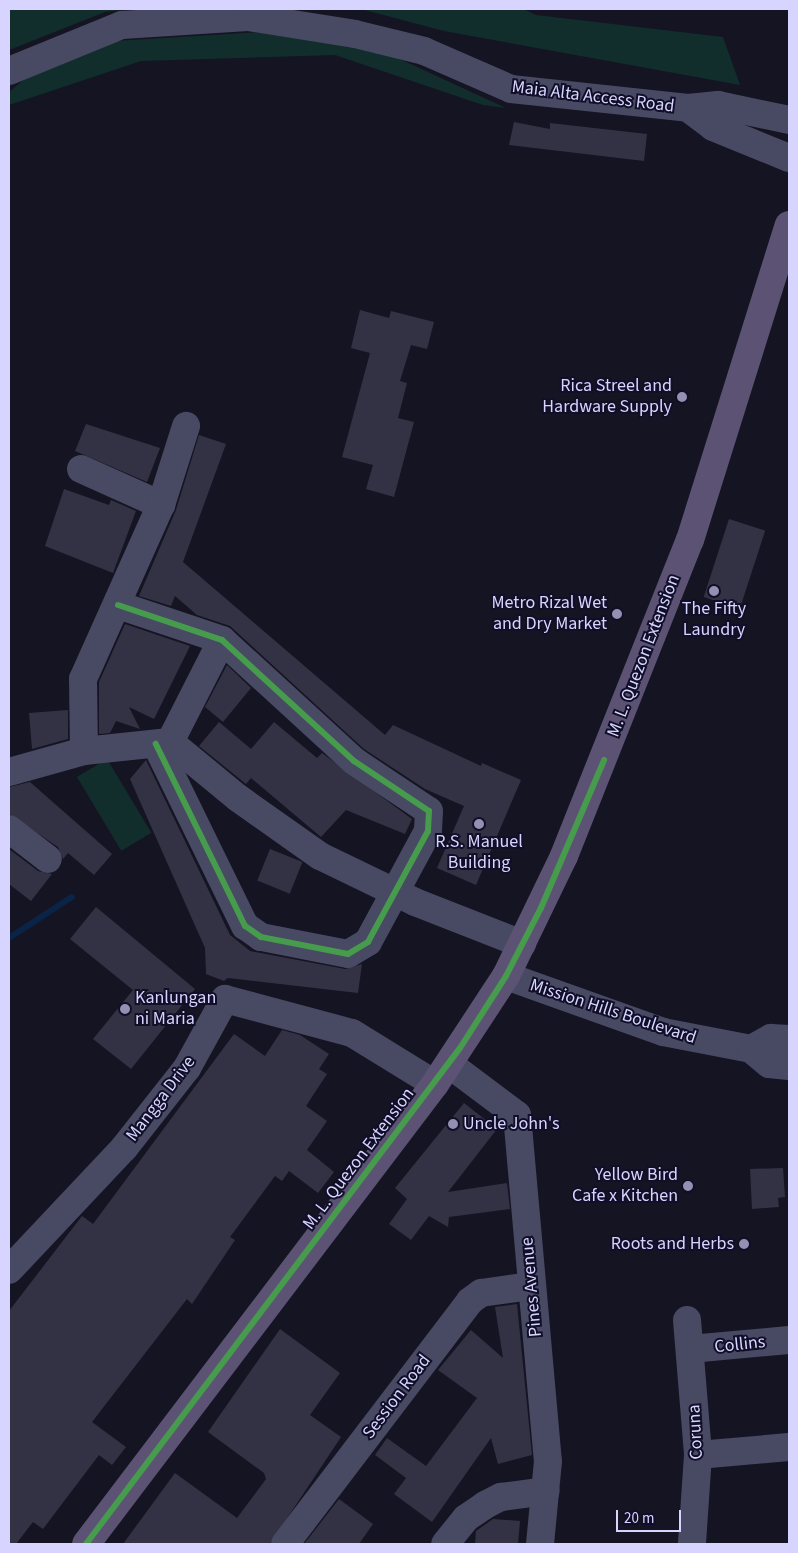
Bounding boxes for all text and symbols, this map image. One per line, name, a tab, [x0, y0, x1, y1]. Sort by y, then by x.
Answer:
street label: Maia Alta Access Road	[510, 76, 676, 118]
place label: Rica Streel and Hardware Supply	[542, 376, 672, 418]
marker: Rica Streel and Hardware Supply	[676, 391, 688, 403]
street label: M. L. Quezon Extension	[603, 572, 685, 740]
marker: The Fifty Laundry	[708, 585, 720, 597]
place label: Metro Rizal Wet and Dry Market	[492, 593, 607, 636]
place label: The Fifty Laundry	[682, 599, 746, 642]
marker: Metro Rizal Wet and Dry Market	[611, 608, 623, 620]
marker: R.S. Manuel Building	[473, 818, 485, 830]
place label: R.S. Manuel Building	[435, 832, 523, 874]
street label: Mission Hills Boulevard	[527, 975, 699, 1049]
place label: Kanlungan ni Maria	[135, 988, 216, 1030]
marker: Kanlungan ni Maria	[119, 1003, 131, 1015]
street label: Mangga Drive	[122, 1052, 200, 1146]
street label: M. L. Quezon Extension	[299, 1084, 419, 1234]
place label: Uncle John's	[463, 1113, 559, 1135]
marker: Uncle John's	[447, 1118, 459, 1130]
place label: Yellow Bird Cafe x Kitchen	[572, 1165, 678, 1208]
marker: Yellow Bird Cafe x Kitchen	[682, 1180, 694, 1192]
place label: Roots and Herbs	[611, 1233, 734, 1255]
street label: Pines Avenue	[517, 1236, 547, 1338]
marker: Roots and Herbs	[738, 1238, 750, 1250]
street label: Collins	[713, 1332, 767, 1358]
street label: Session Road	[358, 1351, 436, 1443]
street label: Coruna	[684, 1404, 708, 1460]
scale bar	[618, 1500, 683, 1532]
text: 20 m	[624, 1508, 654, 1529]

